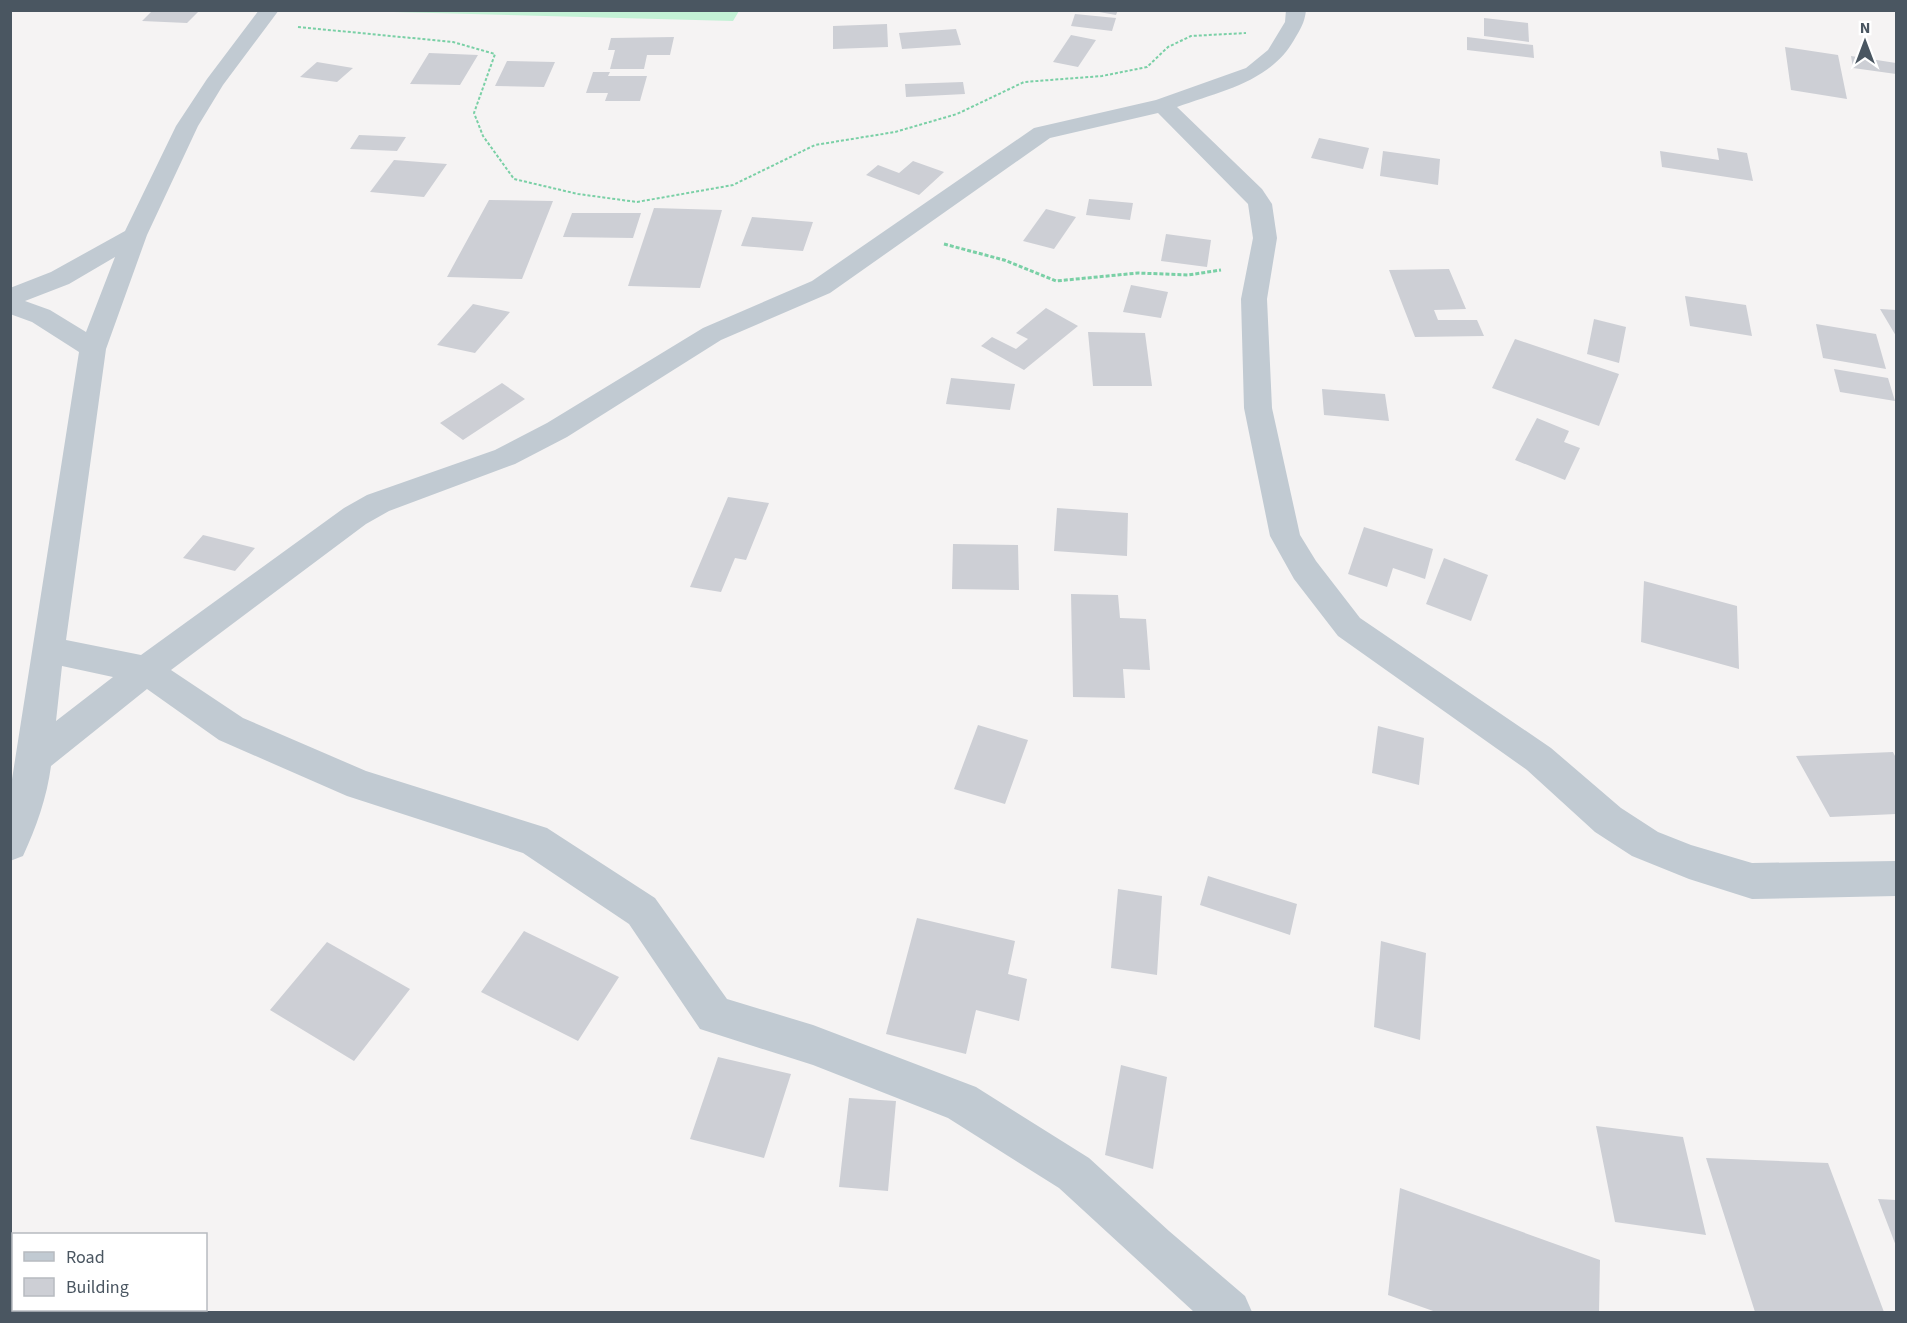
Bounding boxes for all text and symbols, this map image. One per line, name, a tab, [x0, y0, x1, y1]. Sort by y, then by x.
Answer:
north arrow	[1835, 12, 1895, 72]
text: N	[1860, 17, 1870, 39]
legend	[12, 1233, 207, 1311]
text: Road	[66, 1245, 105, 1270]
text: Building	[66, 1275, 129, 1300]

